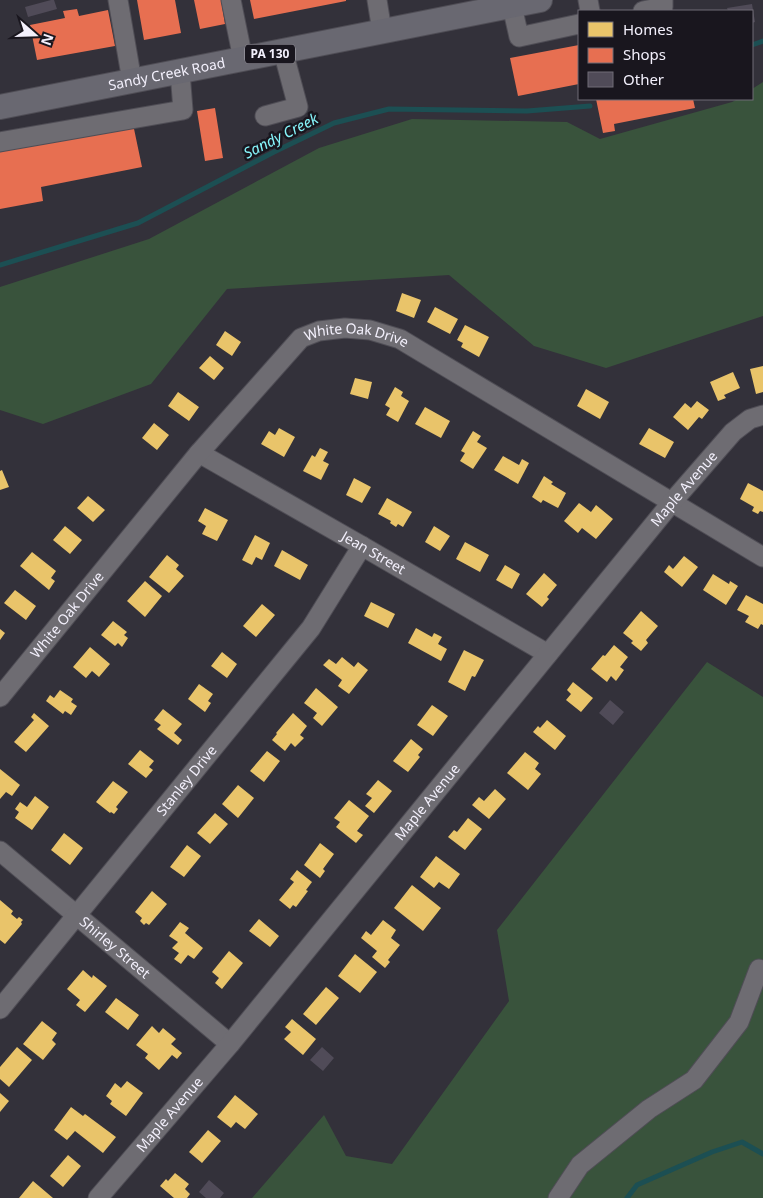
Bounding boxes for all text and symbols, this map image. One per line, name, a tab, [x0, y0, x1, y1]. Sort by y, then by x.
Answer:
north arrow	[10, 10, 60, 60]
legend	[578, 10, 753, 100]
text: Homes	[623, 19, 673, 39]
text: N	[37, 31, 59, 48]
road number: PA 130	[245, 44, 295, 64]
text: Shops	[623, 44, 666, 64]
street label: Sandy Creek Road	[107, 53, 227, 94]
text: Other	[623, 69, 664, 89]
water label: Sandy Creek	[240, 107, 322, 162]
street label: White Oak Drive	[301, 318, 413, 351]
street label: Maple Avenue	[646, 447, 721, 530]
street label: Jean Street	[337, 525, 409, 578]
street label: White Oak Drive	[26, 567, 108, 662]
street label: Stanley Drive	[152, 741, 221, 819]
street label: Maple Avenue	[390, 759, 464, 844]
street label: Shirley Street	[76, 912, 155, 982]
street label: Maple Avenue	[132, 1072, 207, 1156]

